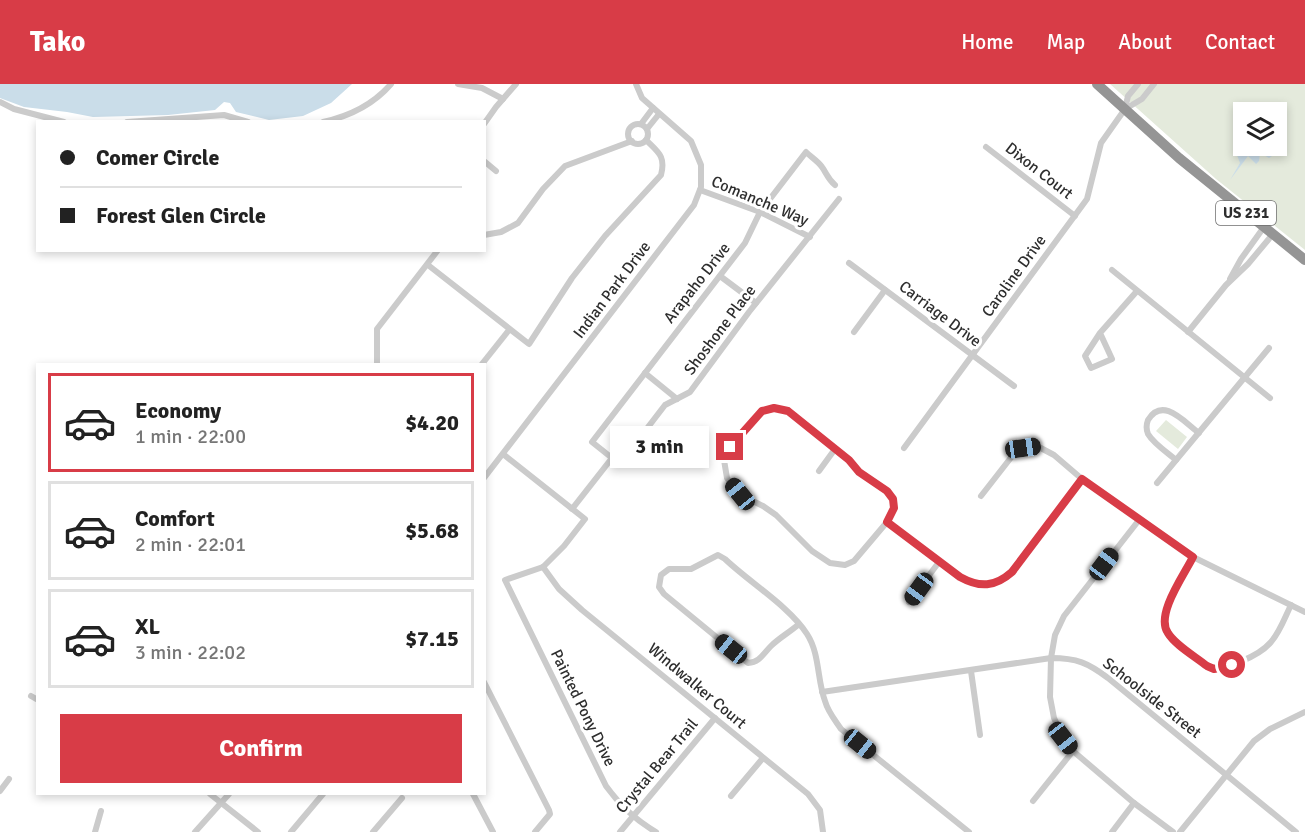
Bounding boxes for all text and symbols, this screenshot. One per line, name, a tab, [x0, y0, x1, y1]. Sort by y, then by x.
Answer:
text: Tako	[30, 25, 85, 59]
text: Home	[961, 29, 1014, 55]
text: Map	[1047, 29, 1085, 55]
text: About	[1118, 29, 1172, 55]
text: Contact	[1205, 29, 1275, 55]
map controls	[1233, 102, 1287, 156]
button: layers	[1233, 102, 1287, 156]
street label: Dixon Court	[1001, 138, 1077, 204]
text: Comer Circle	[96, 144, 219, 171]
street label: Comanche Way	[708, 172, 812, 231]
road number: US 231	[1216, 201, 1276, 225]
text: Forest Glen Circle	[96, 202, 266, 229]
street label: Caroline Drive	[978, 231, 1050, 321]
street label: Indian Park Drive	[569, 237, 655, 343]
street label: Arapaho Drive	[659, 239, 735, 327]
street label: Carriage Drive	[895, 277, 985, 351]
street label: Shoshone Place	[680, 281, 760, 379]
icon: car	[63, 396, 117, 450]
text: Economy	[135, 397, 221, 424]
text: $4.20	[405, 409, 459, 436]
text: 1 min · 22:00	[135, 424, 246, 449]
callout: 3 min	[610, 426, 709, 468]
route end	[716, 433, 743, 460]
text: 3 min	[635, 434, 684, 459]
car	[1004, 437, 1042, 459]
car	[722, 474, 758, 514]
icon: car	[63, 504, 117, 558]
text: Comfort	[135, 505, 215, 532]
text: $5.68	[405, 517, 459, 544]
text: 2 min · 22:01	[135, 532, 246, 557]
car	[1086, 544, 1122, 584]
car	[901, 569, 937, 609]
icon: car	[63, 612, 117, 666]
text: XL	[135, 613, 160, 640]
text: $7.15	[405, 625, 459, 652]
car	[711, 631, 751, 667]
street label: Windwalker Court	[643, 639, 751, 733]
text: 3 min · 22:02	[135, 640, 246, 665]
street label: Painted Pony Drive	[546, 646, 620, 770]
route start	[1218, 651, 1245, 678]
street label: Schoolside Street	[1099, 653, 1206, 743]
button: Confirm	[60, 714, 462, 783]
street label: Crystal Bear Trail	[612, 714, 703, 817]
car	[1045, 718, 1081, 758]
car	[840, 726, 880, 762]

